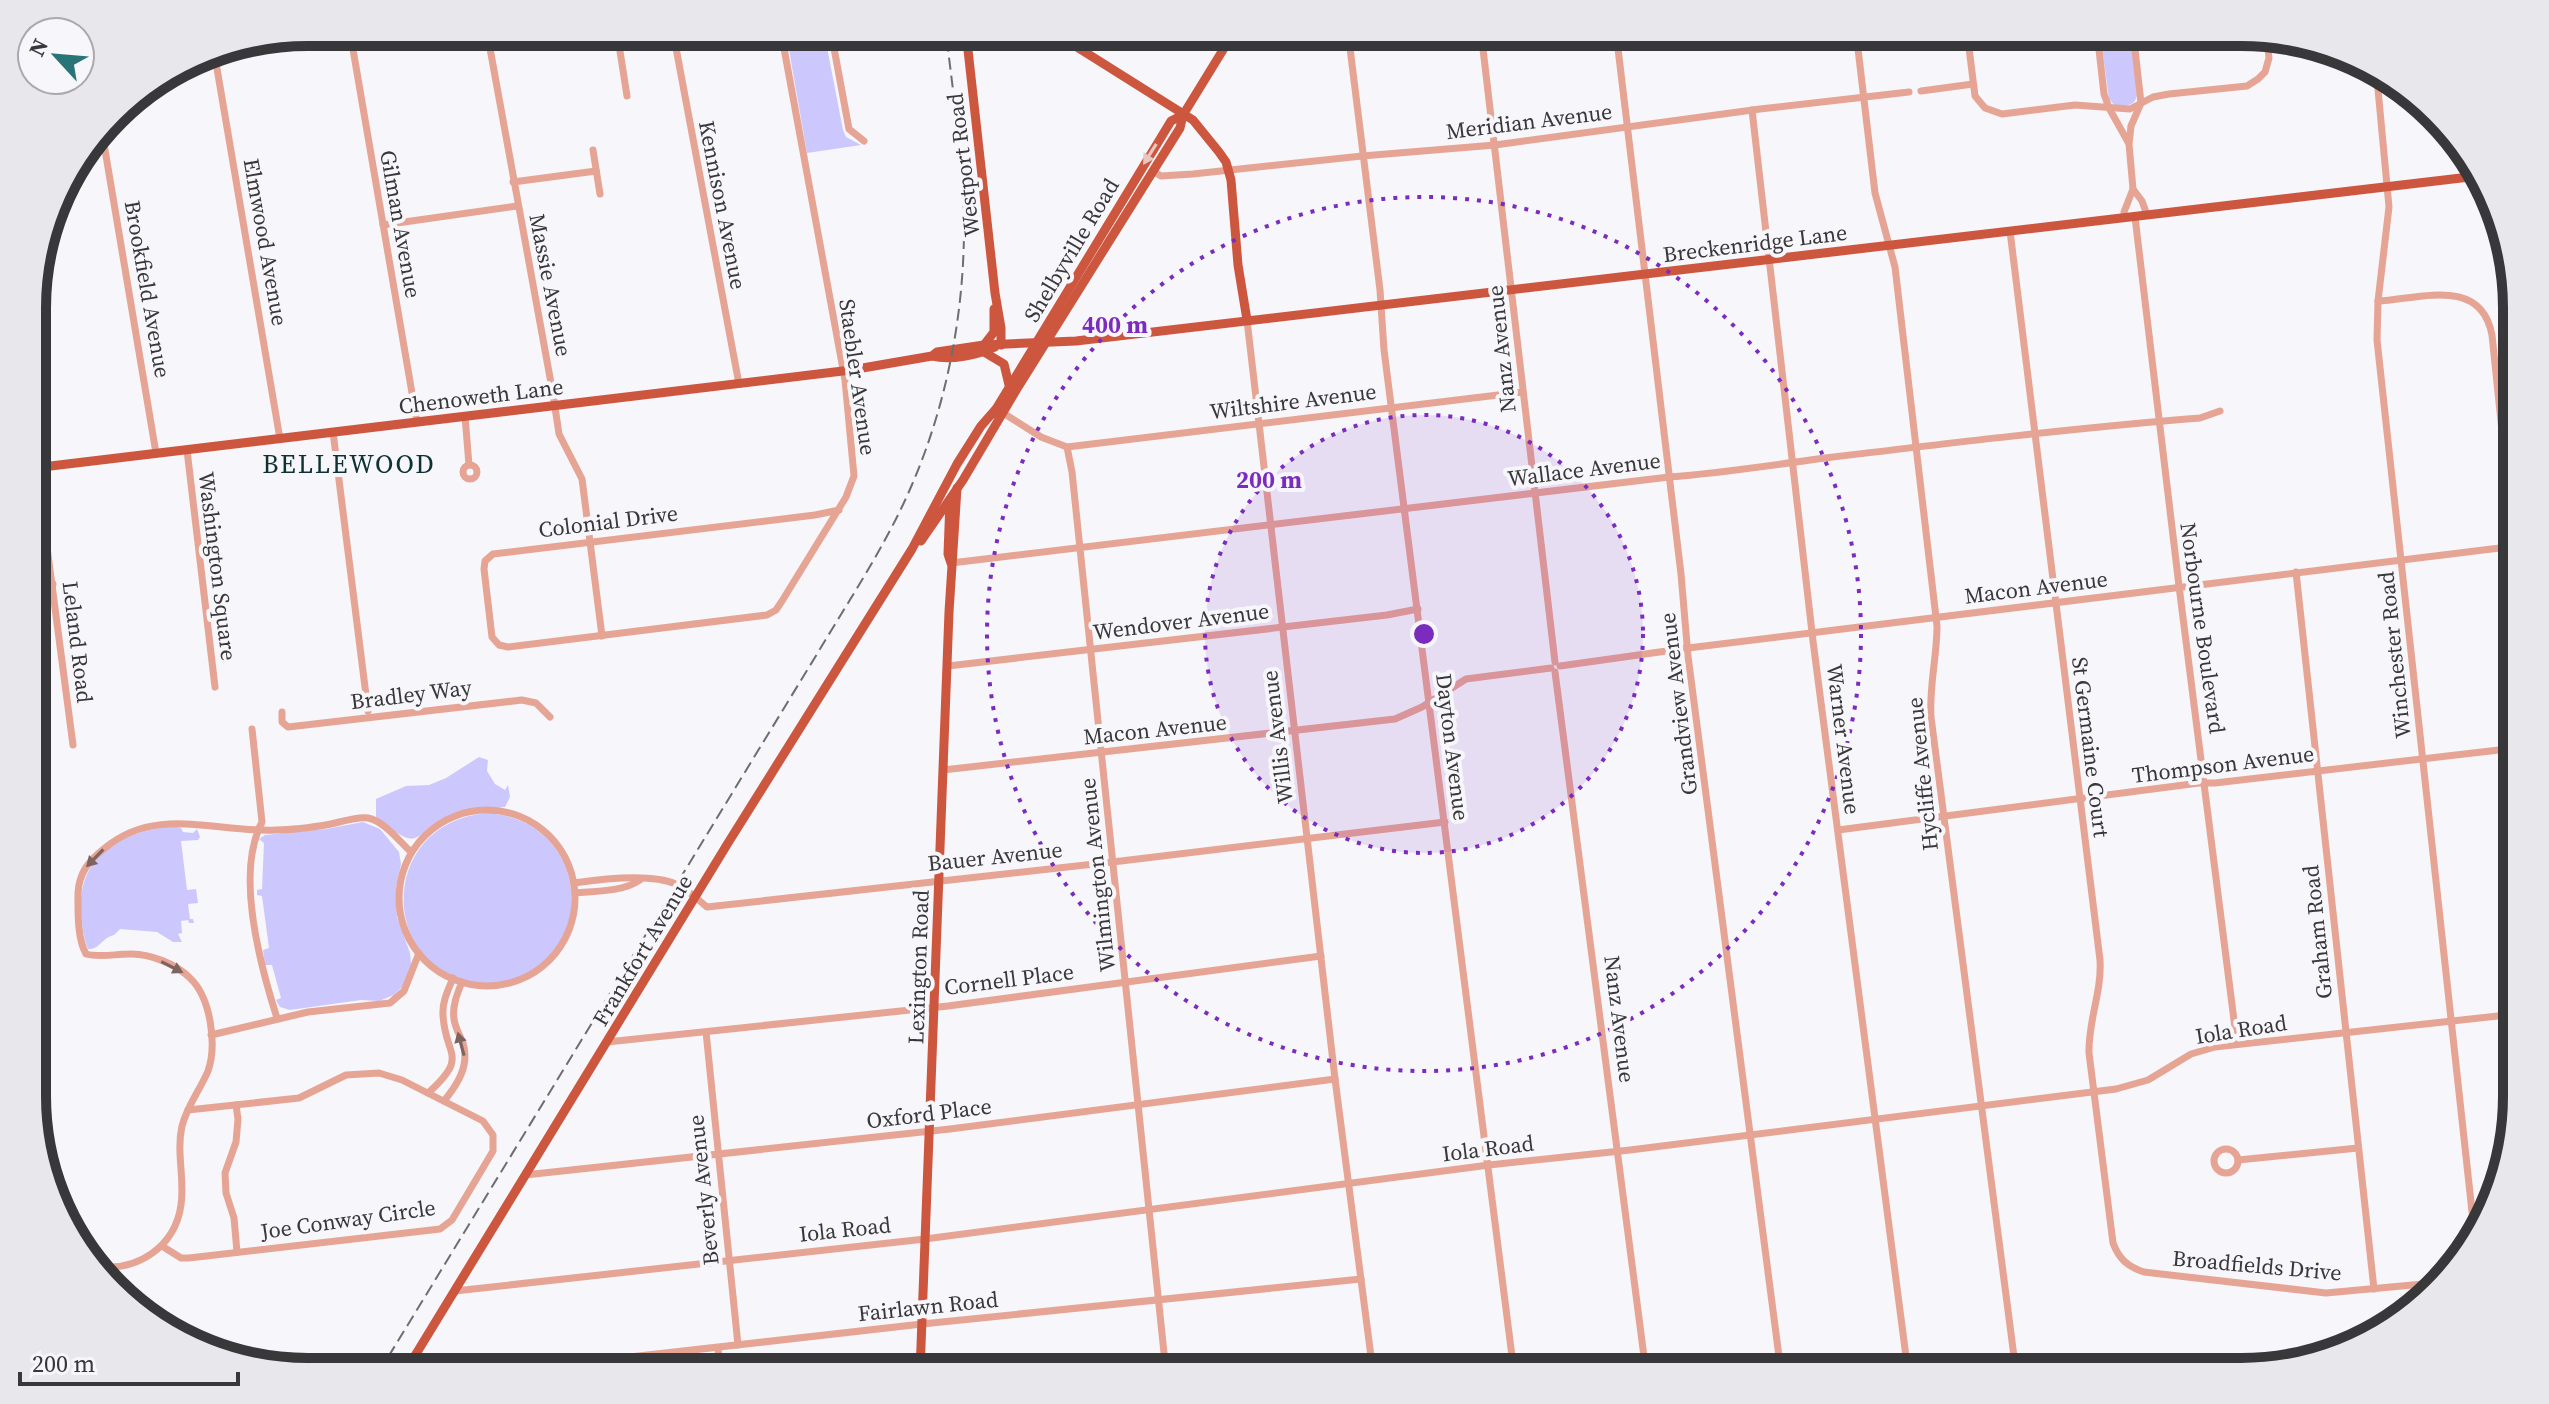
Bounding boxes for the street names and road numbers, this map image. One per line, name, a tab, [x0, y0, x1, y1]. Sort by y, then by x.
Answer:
street label: Westport Road	[939, 91, 987, 238]
street label: Meridian Avenue	[1444, 96, 1614, 146]
street label: Kennison Avenue	[692, 118, 754, 292]
street label: Gilman Avenue	[373, 148, 429, 300]
street label: Elmwood Avenue	[237, 156, 295, 328]
street label: Shelbyville Road	[1016, 172, 1126, 327]
street label: Brookfield Avenue	[118, 198, 178, 380]
street label: Massie Avenue	[522, 211, 580, 359]
street label: Breckenridge Lane	[1661, 217, 1849, 269]
street label: Nanz Avenue	[1479, 284, 1523, 414]
street label: Staebler Avenue	[832, 297, 884, 457]
street label: Chenoweth Lane	[397, 371, 565, 421]
street label: Wiltshire Avenue	[1208, 376, 1378, 426]
street label: Wallace Avenue	[1506, 445, 1662, 493]
street label: Washington Square	[192, 470, 244, 662]
street label: Colonial Drive	[537, 498, 679, 544]
street label: Norbourne Boulevard	[2173, 520, 2233, 736]
street label: Macon Avenue	[1963, 563, 2109, 611]
street label: Winchester Road	[2370, 570, 2418, 740]
street label: Leland Road	[56, 579, 100, 705]
street label: Wendover Avenue	[1091, 595, 1271, 647]
street label: Grandview Avenue	[1652, 611, 1704, 797]
street label: St Germaine Court	[2065, 655, 2117, 840]
street label: Warner Avenue	[1820, 662, 1868, 816]
street label: Willis Avenue	[1254, 669, 1300, 805]
street label: Bradley Way	[349, 672, 474, 716]
street label: Dayton Avenue	[1429, 672, 1477, 822]
street label: Hycliffe Avenue	[1899, 696, 1945, 852]
street label: Macon Avenue	[1082, 707, 1228, 751]
street label: Thompson Avenue	[2130, 738, 2316, 790]
street label: Wilmington Avenue	[1072, 777, 1122, 973]
street label: Bauer Avenue	[926, 834, 1064, 878]
street label: Graham Road	[2295, 863, 2339, 1000]
street label: Frankfort Avenue	[585, 869, 699, 1031]
street label: Lexington Road	[900, 889, 936, 1045]
street label: Nanz Avenue	[1597, 954, 1643, 1084]
street label: Cornell Place	[943, 956, 1075, 1002]
street label: Iola Road	[2193, 1007, 2289, 1051]
street label: Oxford Place	[865, 1090, 993, 1136]
street label: Beverly Avenue	[680, 1113, 726, 1267]
street label: Iola Road	[1440, 1127, 1536, 1168]
street label: Joe Conway Circle	[258, 1192, 437, 1246]
street label: Iola Road	[798, 1209, 893, 1249]
street label: Broadfields Drive	[2171, 1243, 2343, 1287]
street label: Fairlawn Road	[856, 1284, 1000, 1328]

